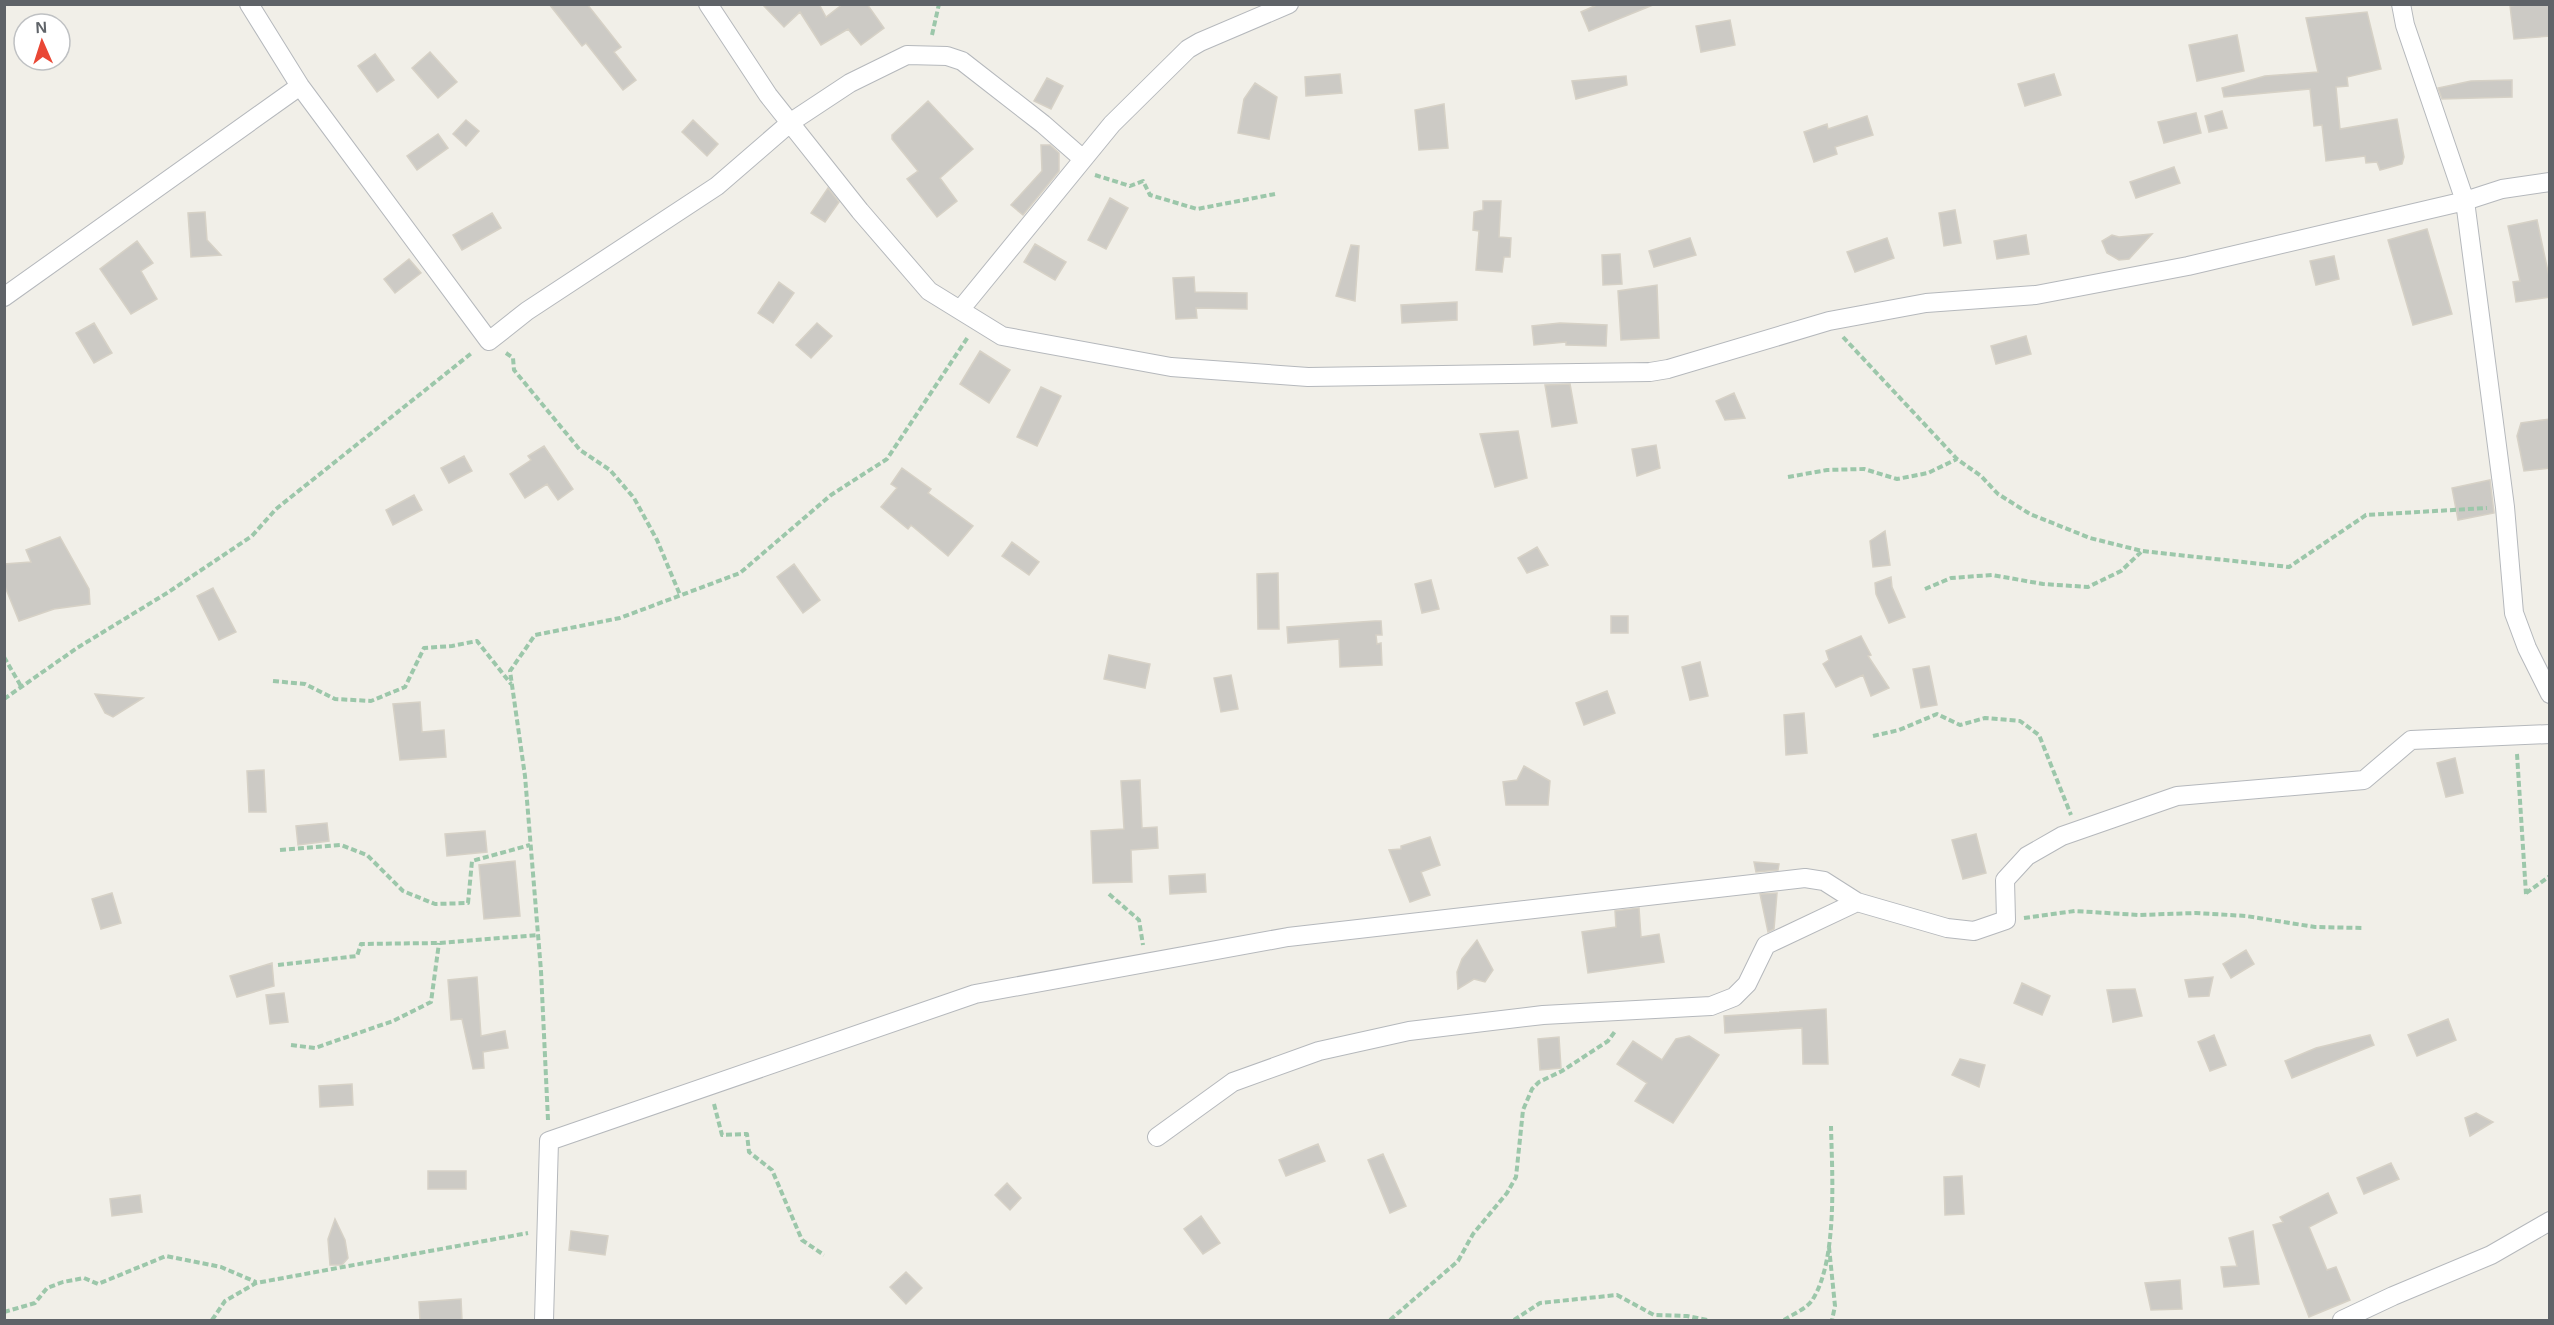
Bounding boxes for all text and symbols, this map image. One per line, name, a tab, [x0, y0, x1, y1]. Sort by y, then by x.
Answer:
north arrow	[12, 12, 72, 72]
text: N	[35, 19, 47, 36]

